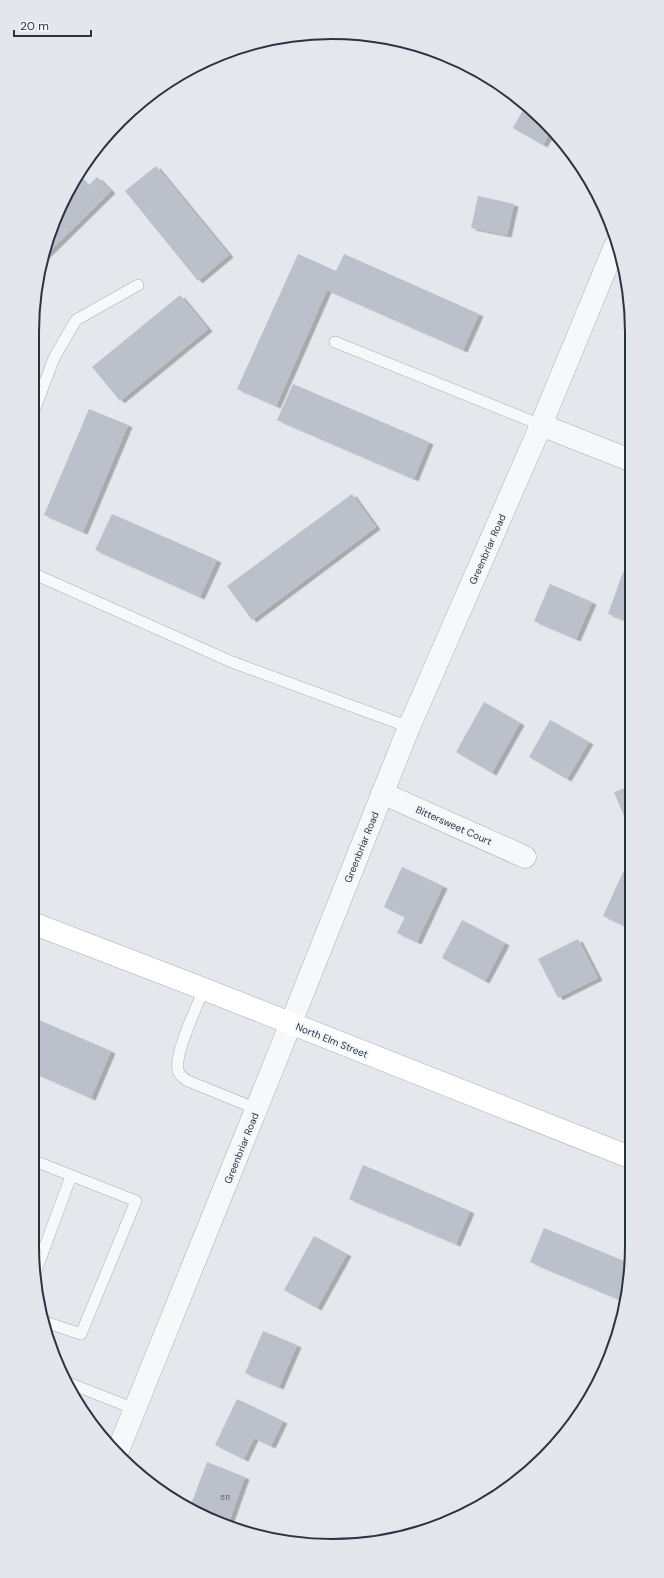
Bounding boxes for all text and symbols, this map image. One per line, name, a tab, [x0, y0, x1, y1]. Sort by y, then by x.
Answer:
scale bar	[14, 12, 91, 38]
text: 20 m	[20, 18, 49, 34]
street label: Greenbriar Road	[466, 512, 509, 586]
street label: Bittersweet Court	[414, 803, 494, 848]
street label: Greenbriar Road	[341, 810, 382, 885]
street label: North Elm Street	[294, 1020, 370, 1061]
street label: Greenbriar Road	[221, 1111, 262, 1186]
house number: 511	[220, 1492, 230, 1502]

